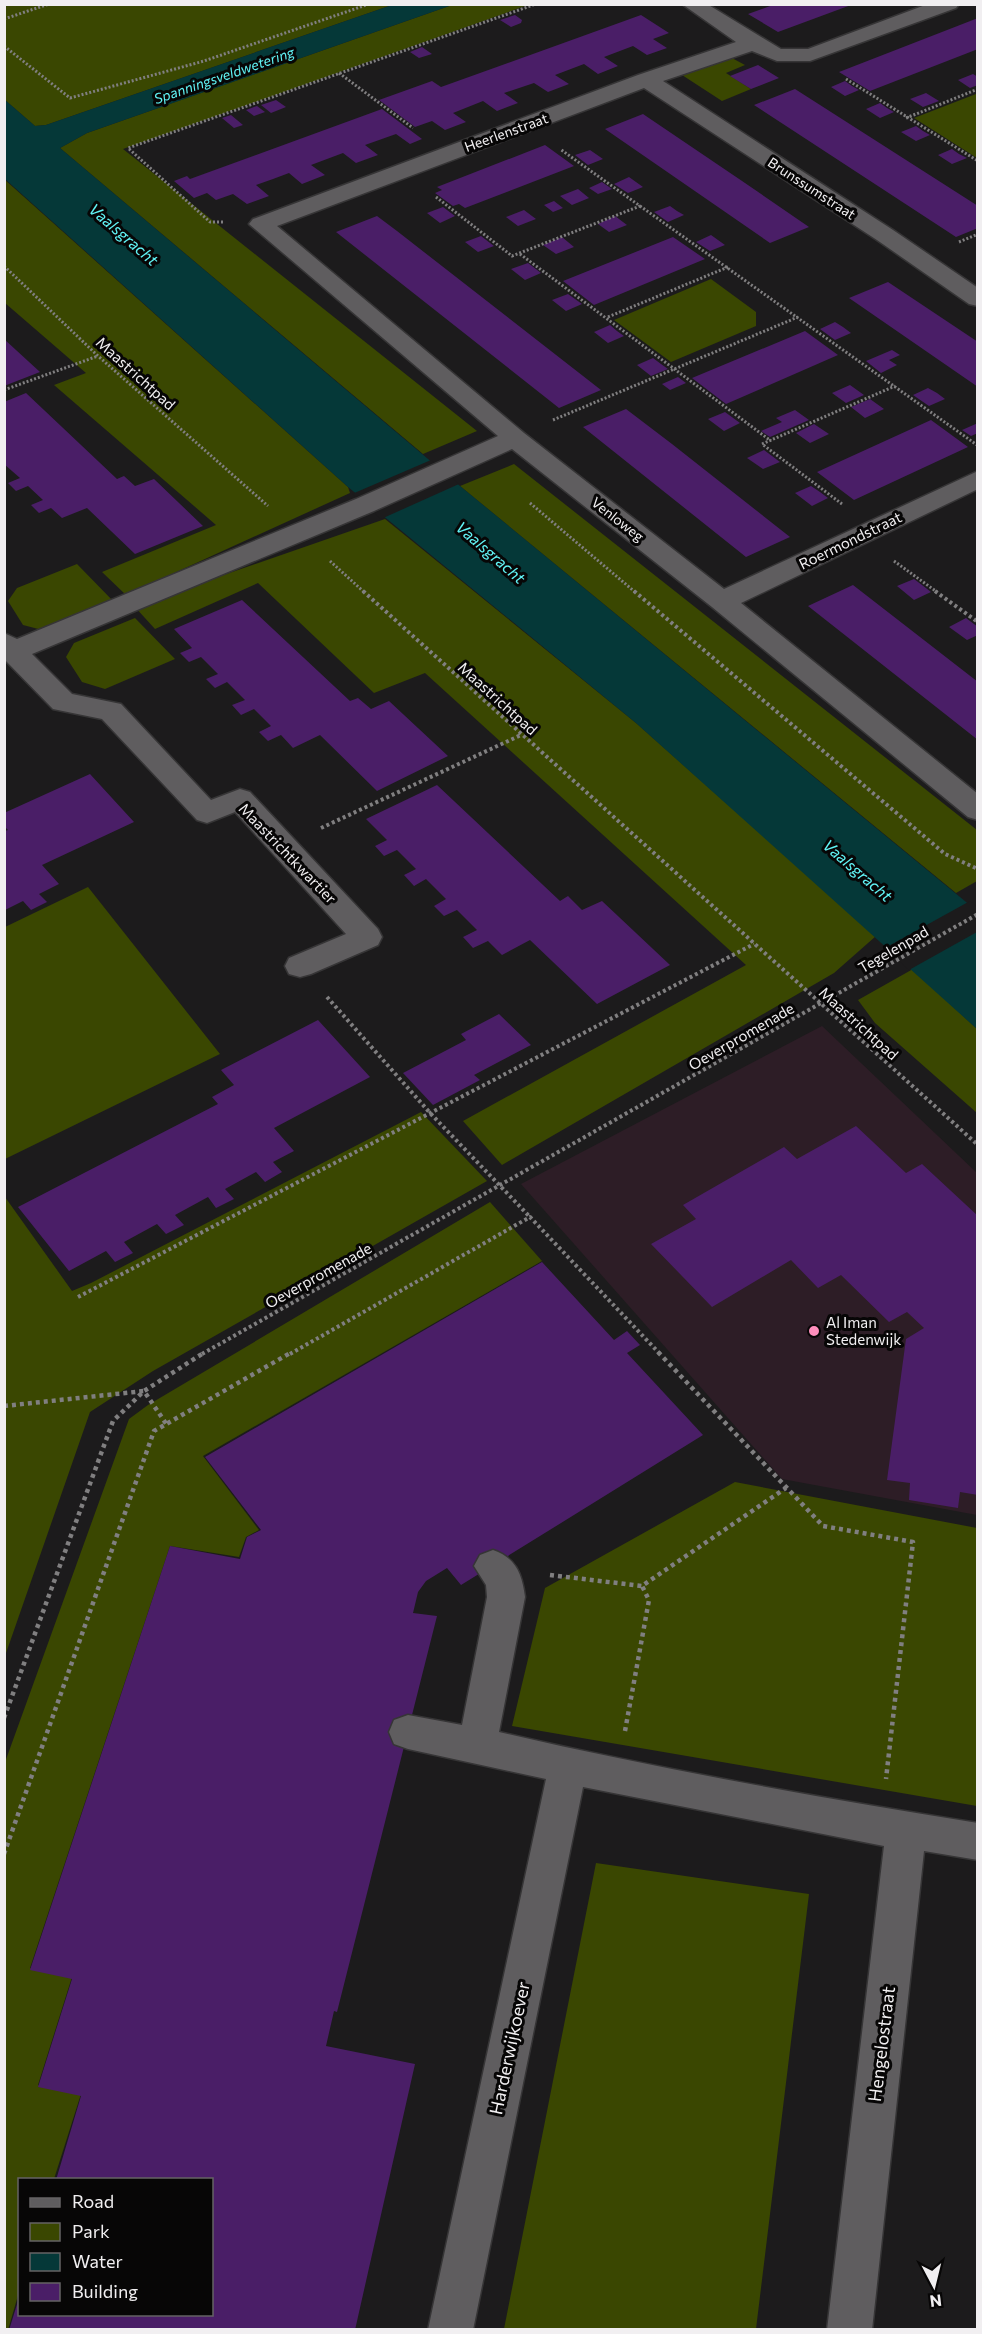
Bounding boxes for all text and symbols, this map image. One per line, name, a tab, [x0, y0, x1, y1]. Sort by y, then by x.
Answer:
water label: Spanningsveldwetering	[152, 43, 298, 107]
street label: Heerlenstraat	[462, 109, 550, 155]
street label: Brunssumstraat	[765, 153, 859, 223]
water label: Vaalsgracht	[86, 199, 163, 269]
street label: Maastrichtpad	[93, 333, 179, 413]
street label: Venloweg	[588, 493, 648, 545]
street label: Roermondstraat	[796, 507, 904, 573]
water label: Vaalsgracht	[453, 517, 530, 587]
street label: Maastrichtpad	[455, 658, 541, 738]
street label: Maastrichtkwartier	[235, 799, 341, 907]
water label: Vaalsgracht	[820, 835, 897, 905]
street label: Tegelenpad	[855, 922, 931, 976]
street label: Maastrichtpad	[816, 983, 902, 1063]
street label: Oeverpromenade	[685, 998, 797, 1074]
street label: Oeverpromenade	[262, 1238, 374, 1312]
place label: Al Iman Stedenwijk	[826, 1313, 901, 1348]
marker: Al Iman Stedenwijk	[807, 1324, 821, 1338]
street label: Harderwijkoever	[484, 1979, 534, 2117]
street label: Hengelostraat	[863, 1985, 899, 2103]
legend	[18, 2178, 213, 2316]
text: Road	[72, 2190, 114, 2212]
text: Park	[72, 2220, 110, 2242]
text: Water	[72, 2250, 123, 2272]
north arrow	[904, 2256, 964, 2316]
text: Building	[72, 2280, 138, 2302]
text: N	[929, 2291, 943, 2312]

